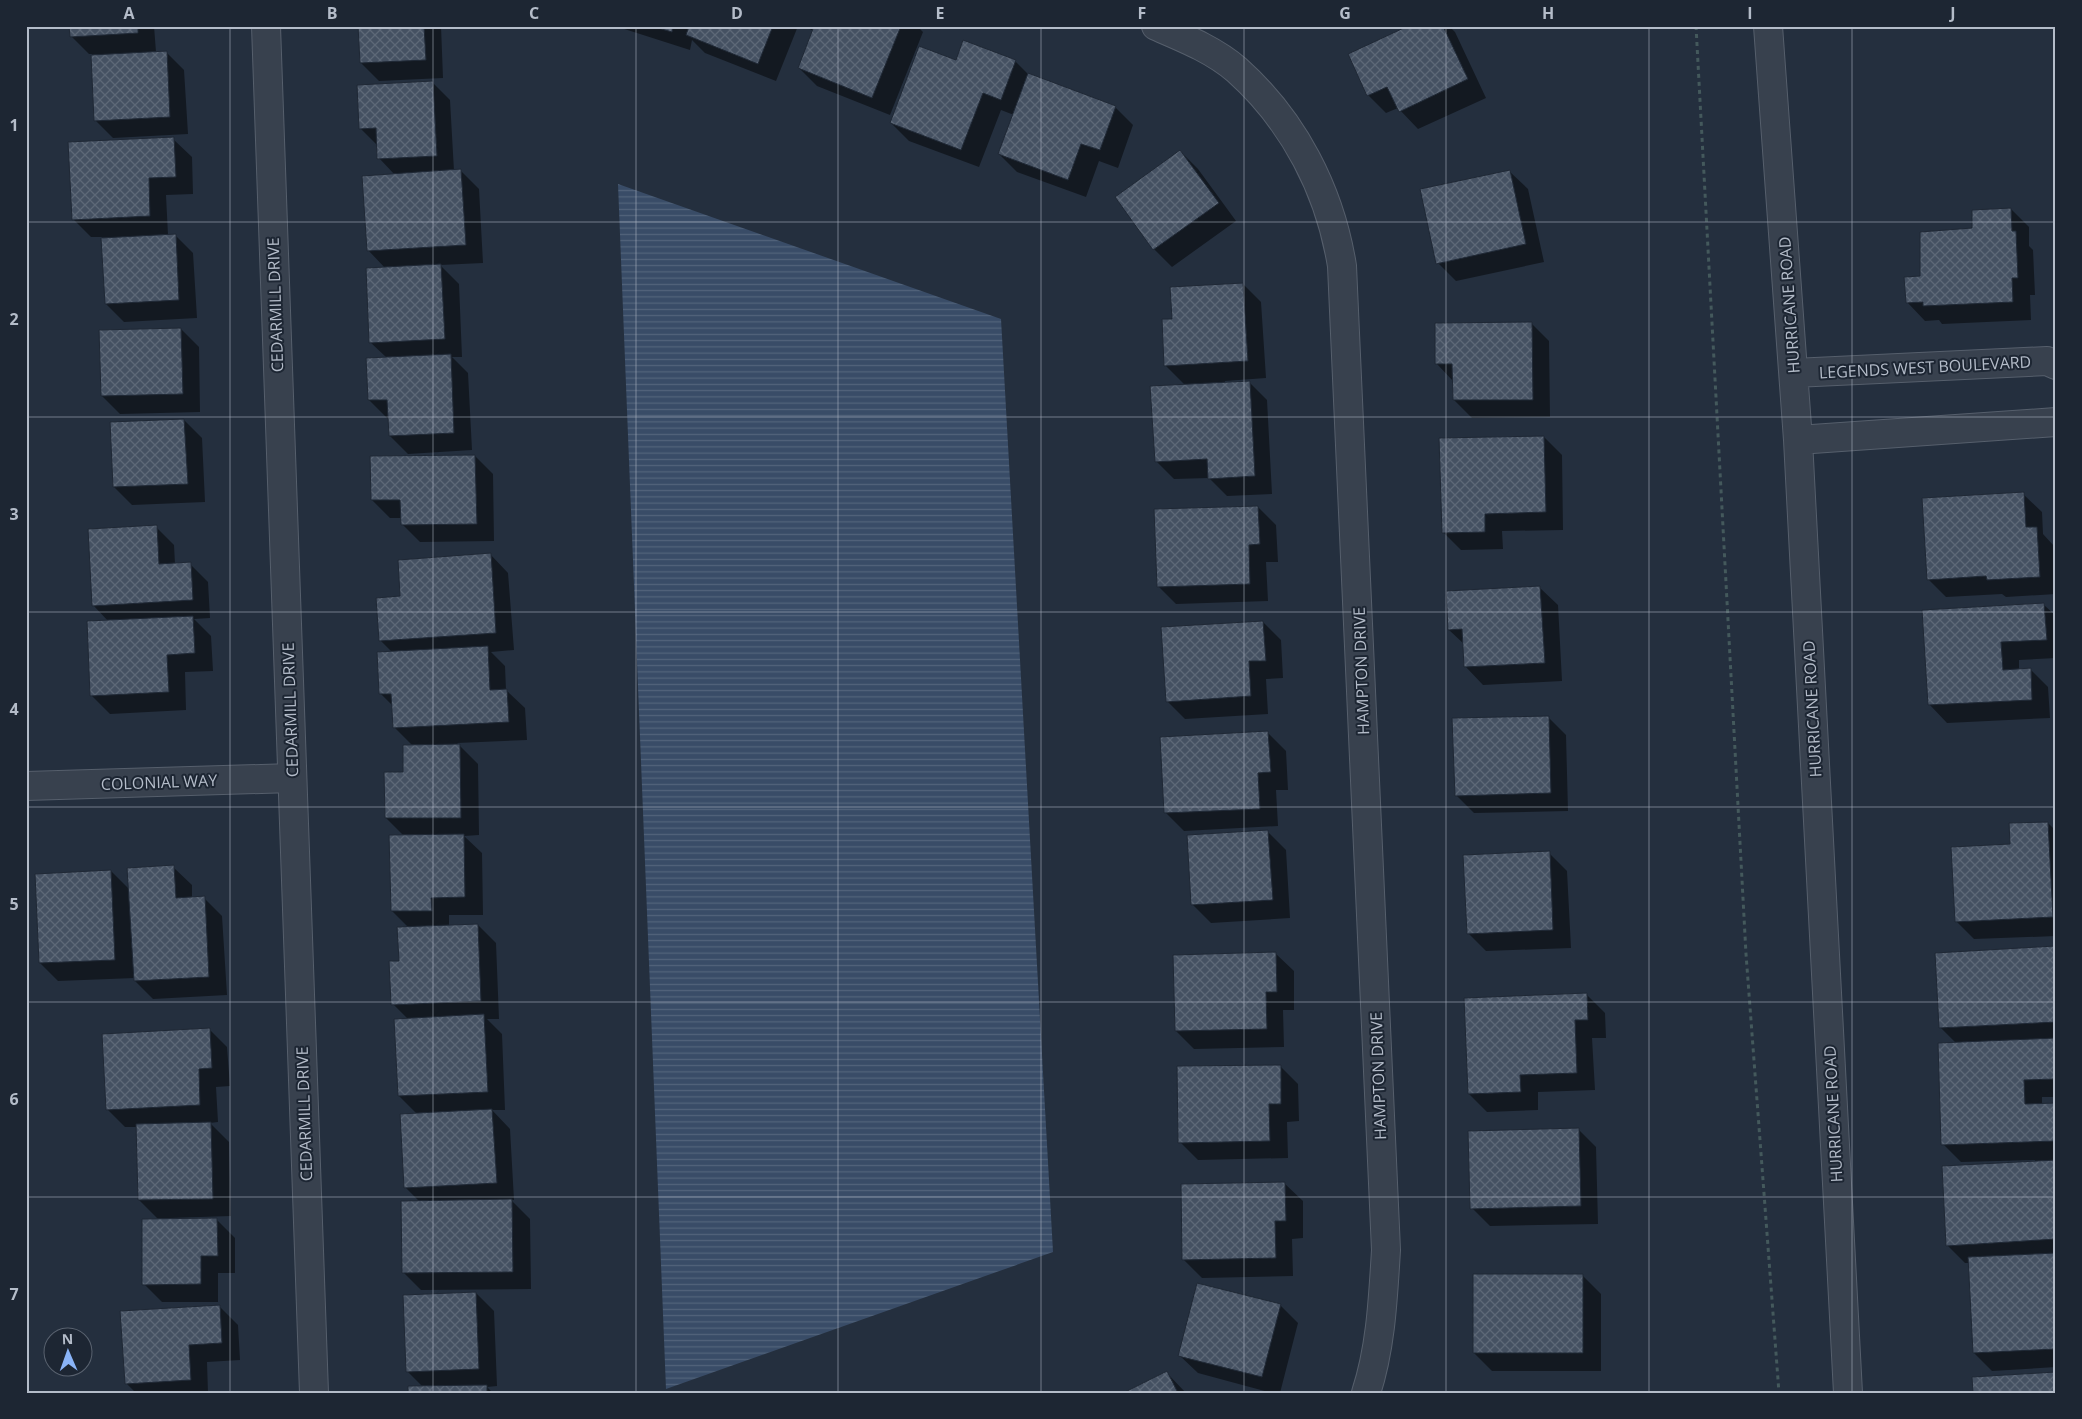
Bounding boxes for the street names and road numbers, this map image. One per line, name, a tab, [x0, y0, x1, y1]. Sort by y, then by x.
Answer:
street label: HURRICANE ROAD	[1773, 236, 1805, 374]
street label: CEDARMILL DRIVE	[262, 237, 288, 373]
street label: LEGENDS WEST BOULEVARD	[1818, 350, 2032, 384]
street label: HAMPTON DRIVE	[1348, 607, 1374, 735]
street label: HURRICANE ROAD	[1797, 640, 1827, 778]
street label: CEDARMILL DRIVE	[277, 642, 303, 778]
street label: COLONIAL WAY	[101, 769, 218, 795]
street label: HAMPTON DRIVE	[1365, 1012, 1391, 1140]
street label: HURRICANE ROAD	[1818, 1045, 1848, 1183]
street label: CEDARMILL DRIVE	[291, 1046, 317, 1182]

